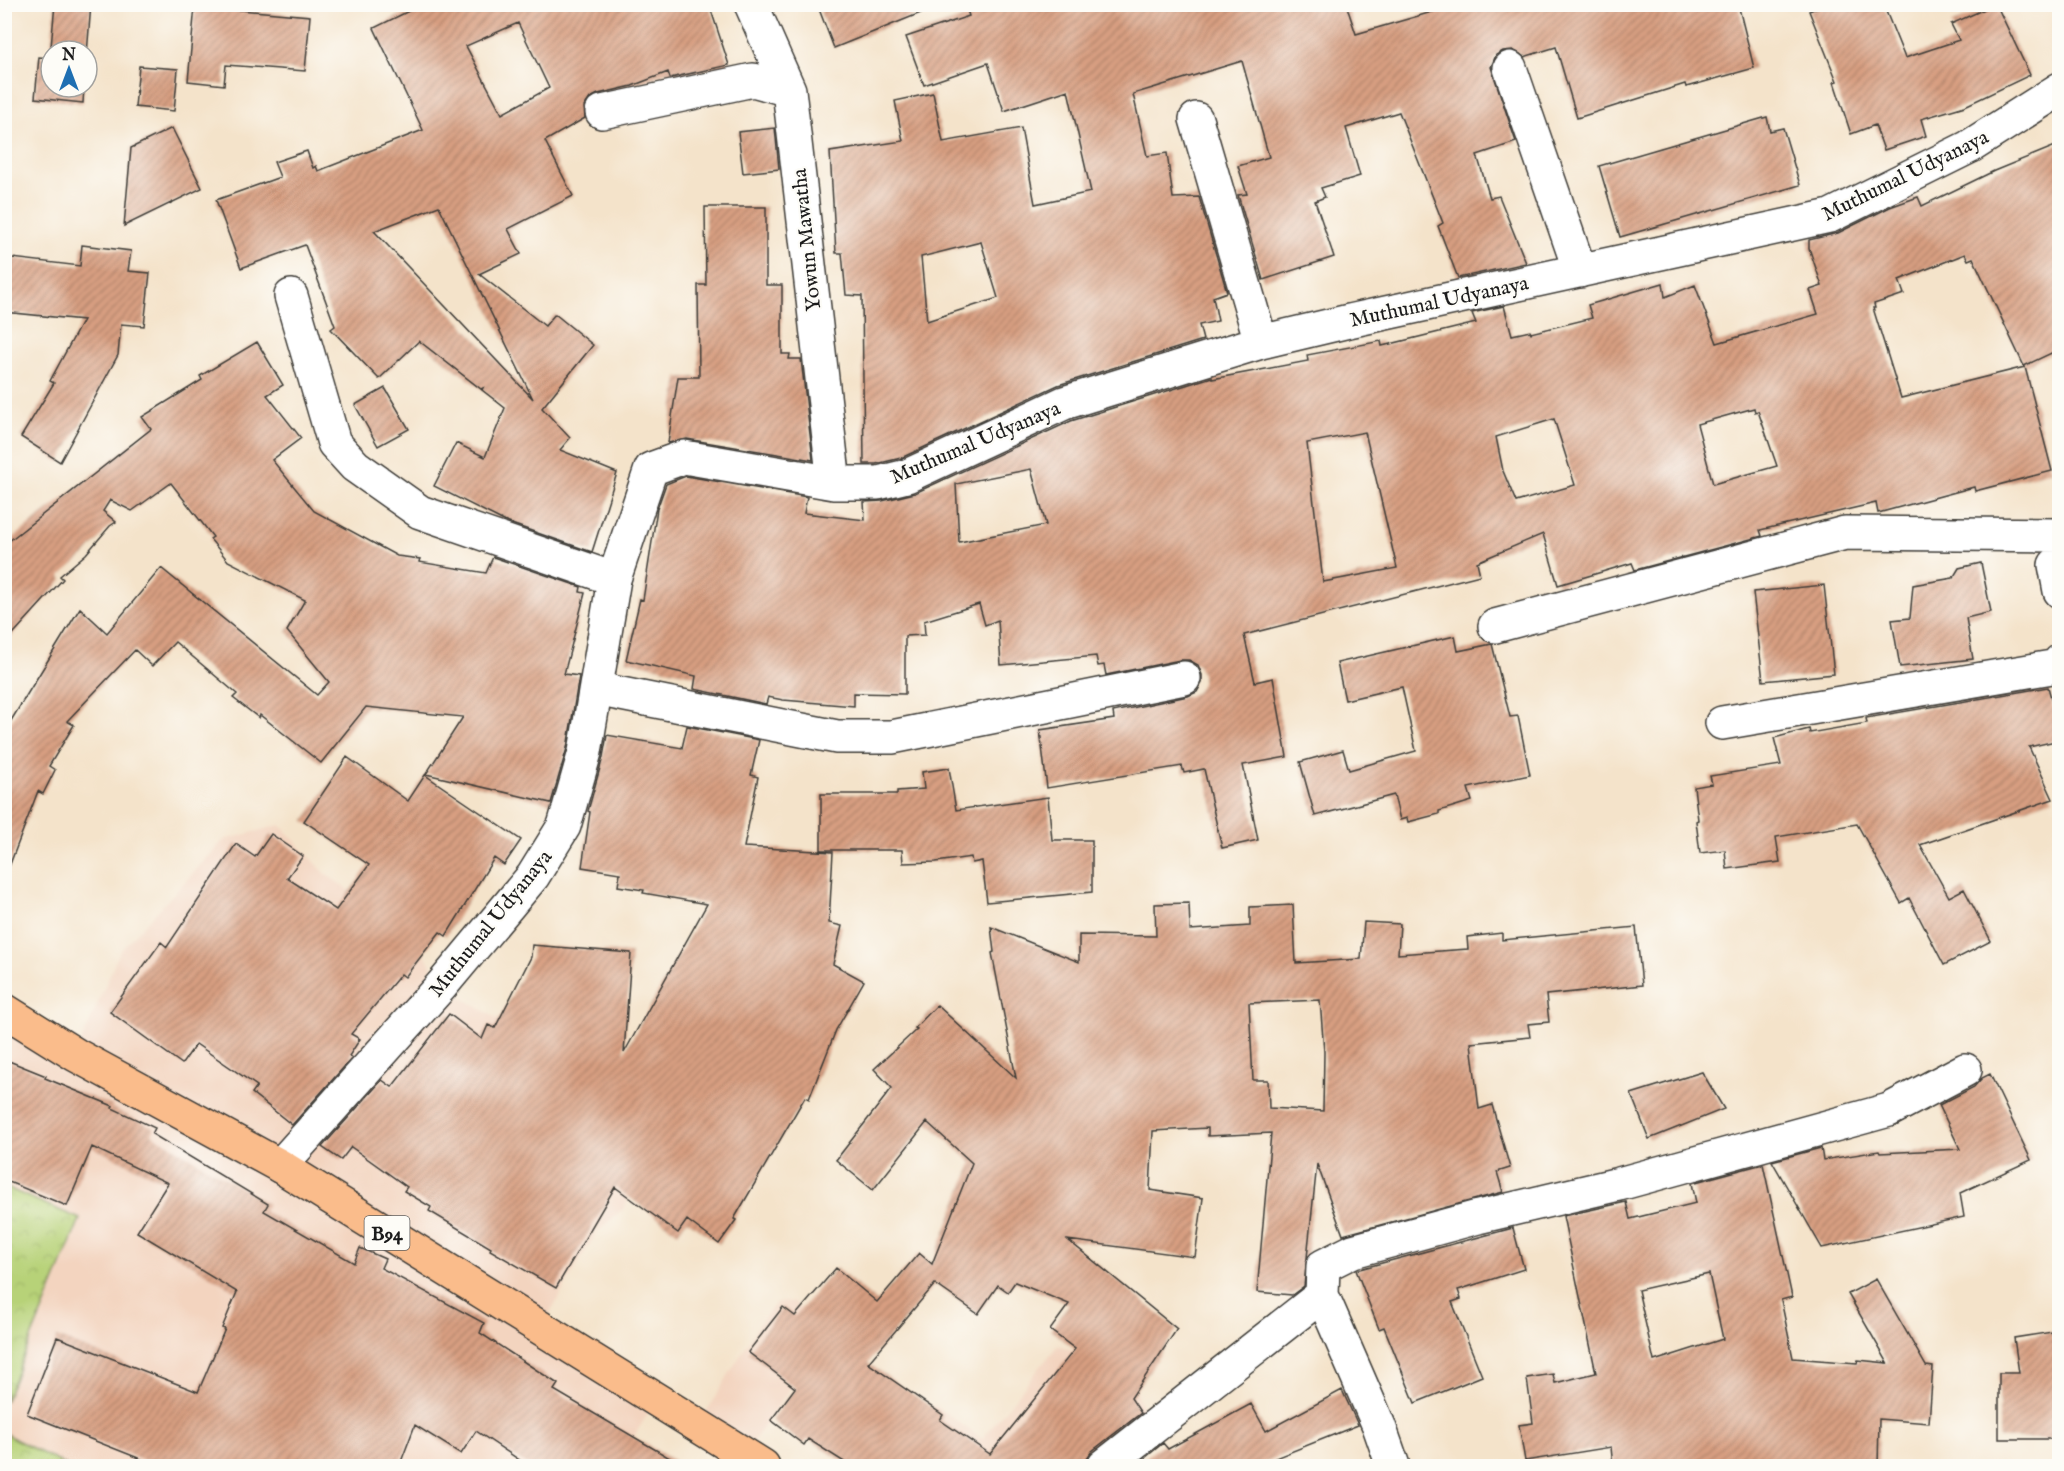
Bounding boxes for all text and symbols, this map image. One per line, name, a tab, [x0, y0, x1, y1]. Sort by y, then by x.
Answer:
north arrow	[39, 39, 99, 99]
text: N	[61, 46, 76, 66]
street label: Muthumal Udyanaya	[1818, 124, 1994, 228]
street label: Yowun Mawatha	[786, 166, 828, 313]
street label: Muthumal Udyanaya	[1347, 270, 1532, 335]
street label: Muthumal Udyanaya	[887, 395, 1065, 491]
street label: Muthumal Udyanaya	[423, 844, 560, 1003]
road number: B94	[364, 1216, 410, 1250]

